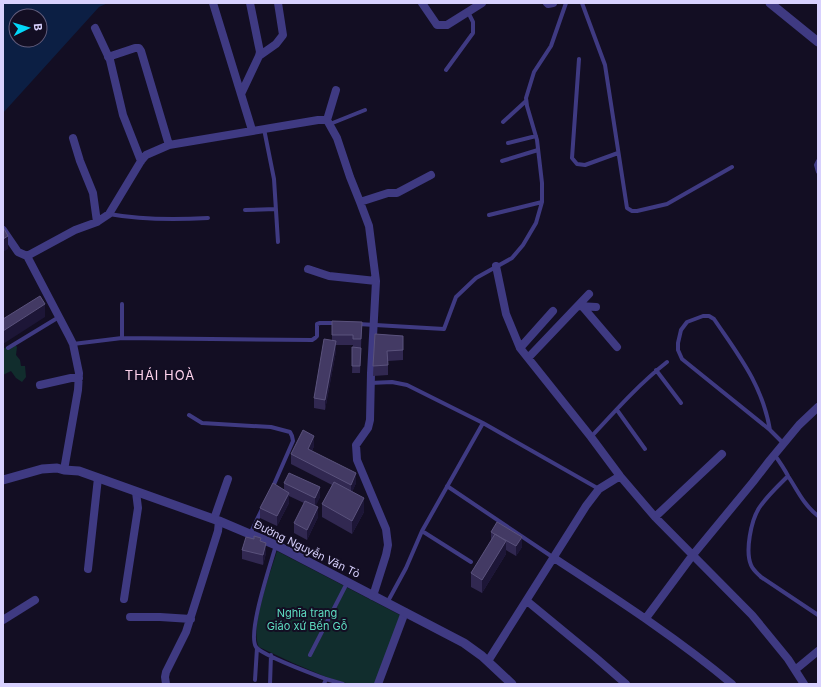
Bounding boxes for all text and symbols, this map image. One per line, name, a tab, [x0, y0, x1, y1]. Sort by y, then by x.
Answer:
north arrow	[8, 8, 48, 48]
text: B	[31, 23, 45, 31]
district label: THÁI HOÀ	[125, 367, 195, 383]
street label: Đường Nguyễn Văn Tỏ	[252, 516, 363, 581]
park label: Nghĩa trang Giáo xứ Bến Gỗ	[267, 606, 348, 633]

